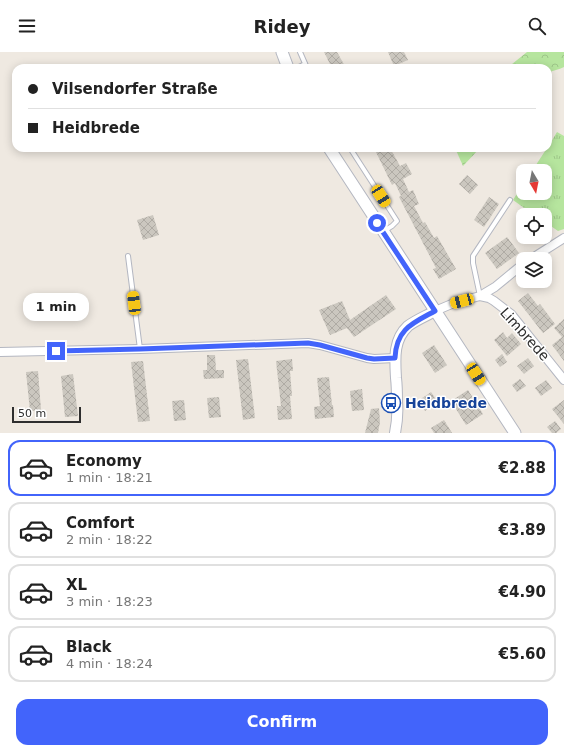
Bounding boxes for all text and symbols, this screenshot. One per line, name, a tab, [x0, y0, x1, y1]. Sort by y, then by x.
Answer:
icon: menu	[16, 15, 38, 37]
icon: search	[526, 15, 548, 37]
text: Ridey	[254, 16, 310, 37]
text: Vilsendorfer Straße	[52, 80, 218, 98]
text: Heidbrede	[52, 119, 140, 137]
north arrow	[516, 164, 552, 200]
map controls	[516, 164, 552, 288]
car	[369, 183, 393, 209]
button: locate	[516, 208, 552, 244]
route start	[368, 214, 386, 232]
button: layers	[516, 252, 552, 288]
car	[127, 290, 141, 316]
car	[449, 292, 475, 310]
callout: 1 min	[23, 293, 89, 321]
text: 1 min	[36, 299, 76, 314]
street label: Limbrede	[497, 304, 553, 364]
route end	[47, 342, 65, 360]
car	[464, 361, 488, 387]
bus stop icon: Heidbrede	[380, 392, 402, 414]
place label: Heidbrede	[405, 395, 487, 411]
scale bar	[12, 405, 81, 424]
text: 50 m	[18, 407, 46, 420]
icon: car	[18, 450, 54, 486]
text: Economy	[66, 452, 142, 470]
text: €2.88	[499, 459, 546, 477]
text: 1 min · 18:21	[66, 470, 153, 485]
icon: car	[18, 512, 54, 548]
text: Comfort	[66, 514, 134, 532]
text: €3.89	[499, 521, 546, 539]
text: 2 min · 18:22	[66, 532, 153, 547]
icon: car	[18, 574, 54, 610]
text: XL	[66, 576, 87, 594]
text: €4.90	[499, 583, 546, 601]
text: 3 min · 18:23	[66, 594, 153, 609]
icon: car	[18, 636, 54, 672]
text: Black	[66, 638, 112, 656]
text: €5.60	[499, 645, 546, 663]
text: 4 min · 18:24	[66, 656, 153, 671]
button: Confirm	[16, 699, 548, 745]

